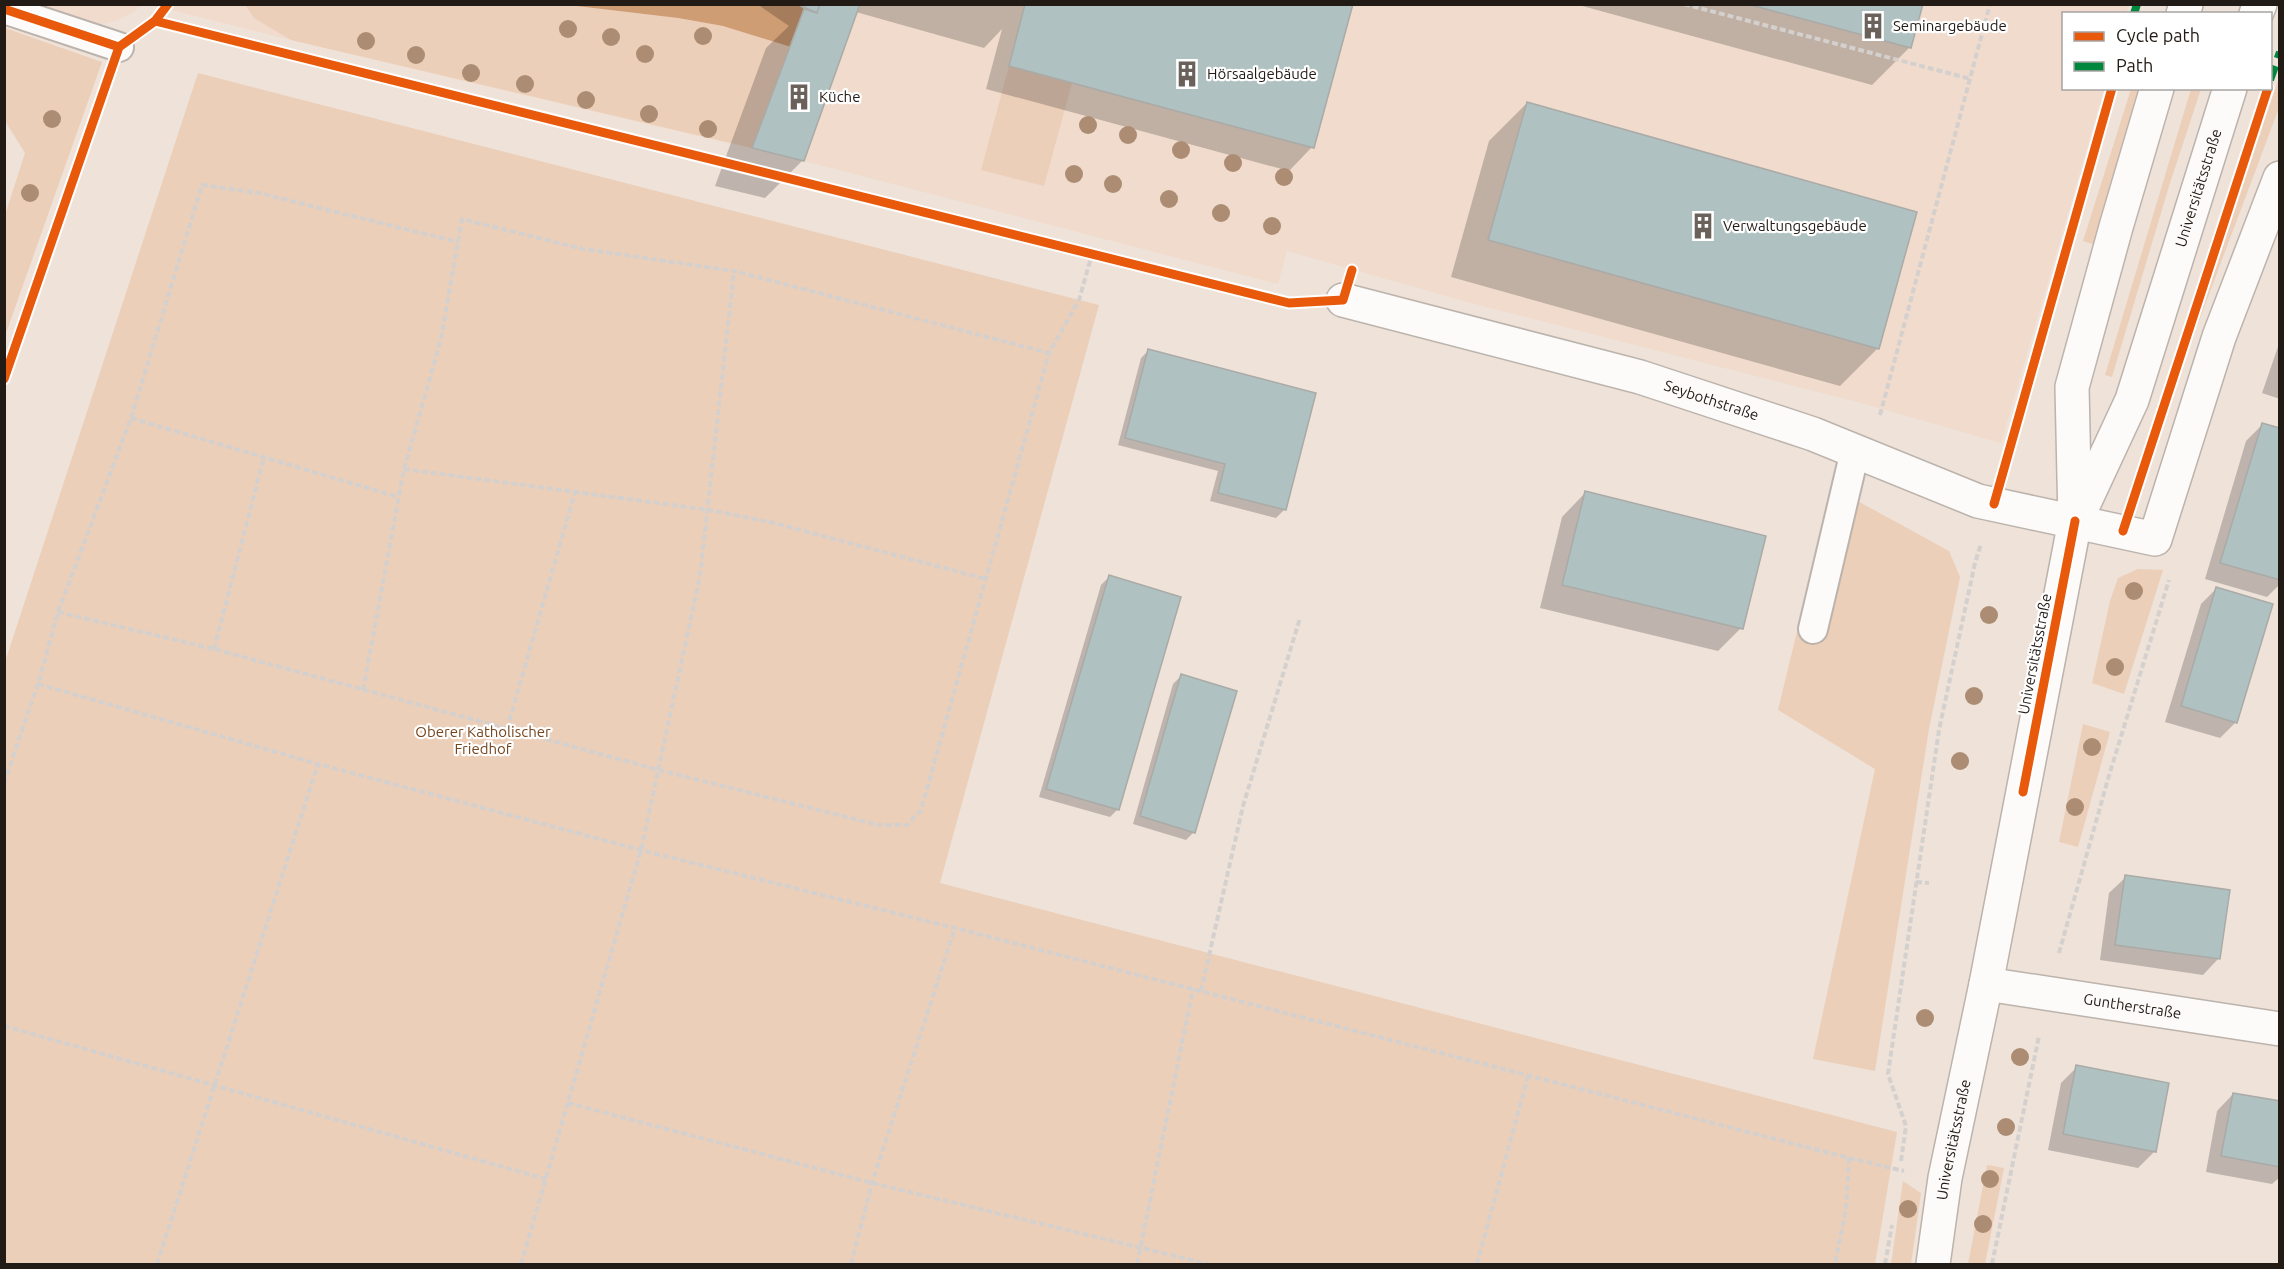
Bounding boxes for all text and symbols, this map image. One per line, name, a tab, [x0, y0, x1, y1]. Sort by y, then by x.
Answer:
building icon: Seminargebäude	[1858, 11, 1888, 41]
legend	[2062, 12, 2272, 90]
place label: Seminargebäude	[1893, 17, 2007, 34]
text: Cycle path	[2116, 25, 2200, 45]
text: Path	[2116, 55, 2153, 75]
building icon: Hörsaalgebäude	[1172, 59, 1202, 89]
place label: Hörsaalgebäude	[1207, 65, 1317, 82]
building icon: Küche	[784, 82, 814, 112]
place label: Küche	[819, 88, 860, 105]
street label: Universitätsstraße	[2172, 127, 2225, 249]
building icon: Verwaltungsgebäude	[1688, 211, 1718, 241]
place label: Verwaltungsgebäude	[1723, 217, 1867, 234]
street label: Seybothstraße	[1662, 377, 1761, 424]
street label: Universitätsstraße	[2014, 592, 2055, 716]
park label: Oberer Katholischer Friedhof	[415, 723, 551, 757]
street label: Guntherstraße	[2082, 990, 2182, 1022]
street label: Universitätsstraße	[1933, 1078, 1974, 1201]

